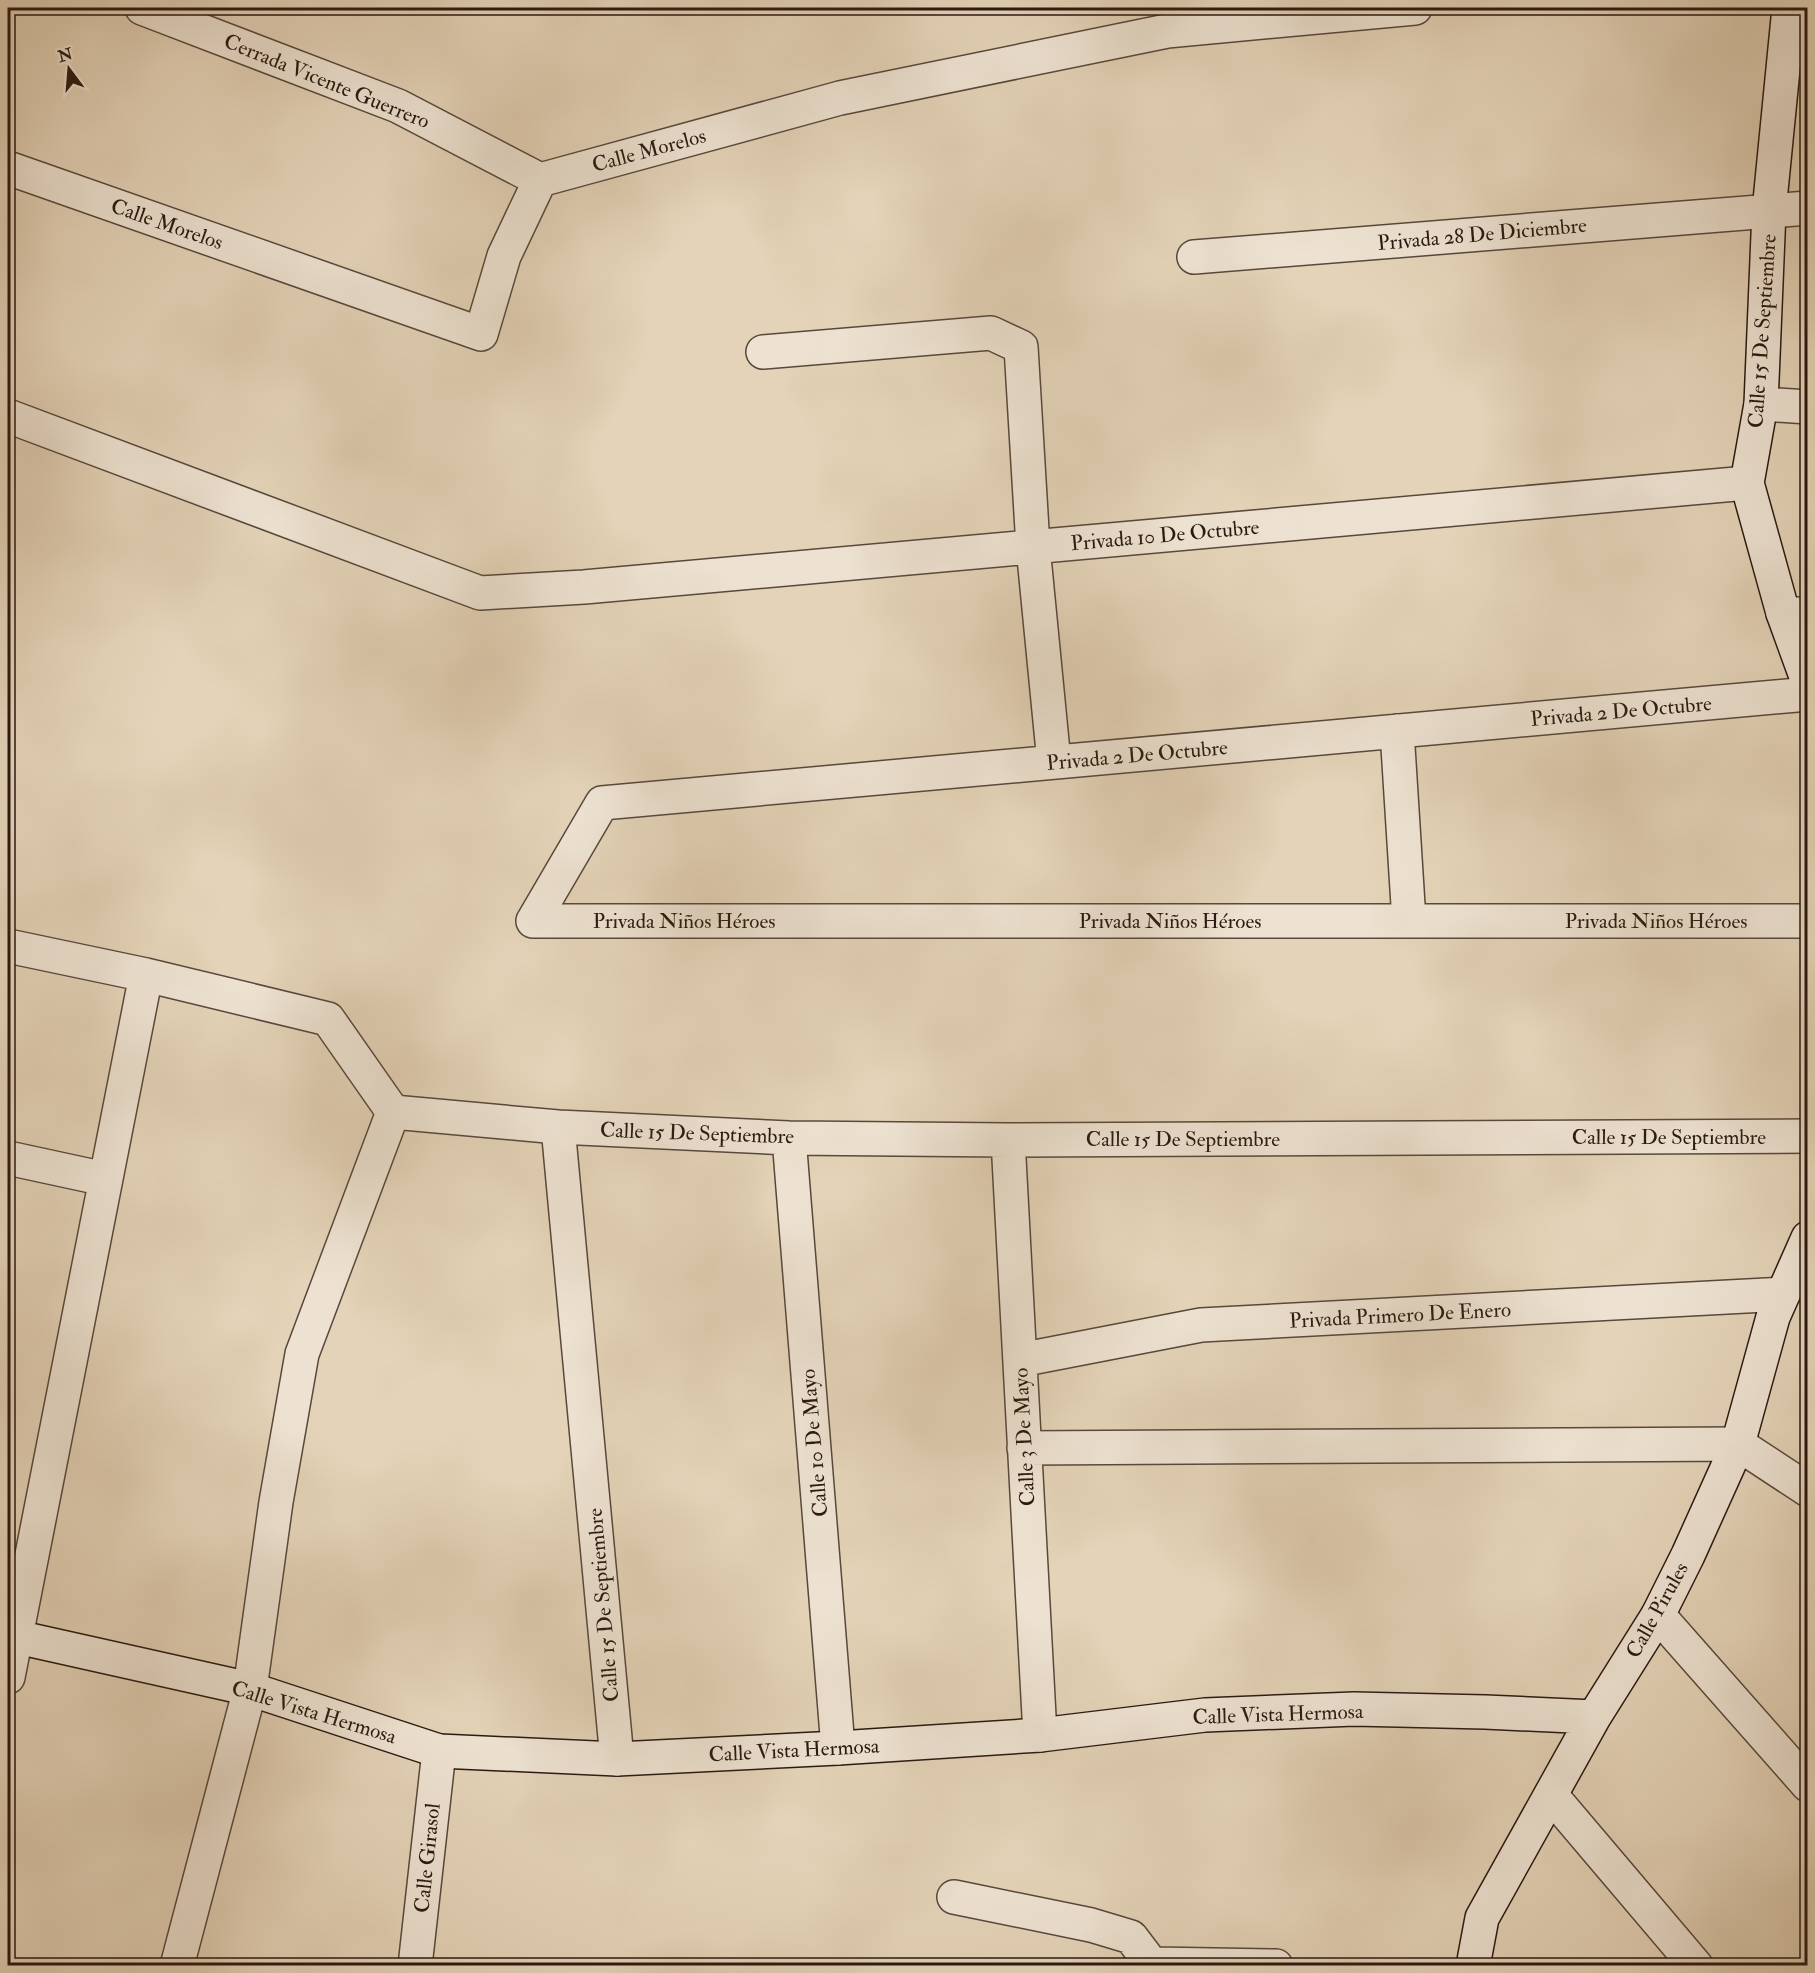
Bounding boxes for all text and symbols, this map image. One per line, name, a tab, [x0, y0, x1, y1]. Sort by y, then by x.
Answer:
street label: Cerrada Vicente Guerrero	[220, 28, 434, 135]
north arrow	[39, 39, 99, 99]
text: N	[55, 44, 75, 67]
street label: Calle Morelos	[589, 122, 709, 179]
street label: Calle Morelos	[107, 193, 227, 256]
street label: Privada 28 De Diciembre	[1376, 212, 1588, 257]
street label: Calle 15 De Septiembre	[1742, 233, 1783, 429]
street label: Privada 10 De Octubre	[1070, 514, 1261, 557]
street label: Privada 2 De Octubre	[1529, 690, 1713, 733]
street label: Privada 2 De Octubre	[1045, 734, 1229, 777]
street label: Privada Niños Héroes	[593, 908, 775, 935]
street label: Privada Niños Héroes	[1079, 908, 1261, 935]
street label: Privada Niños Héroes	[1565, 908, 1747, 935]
street label: Calle 15 De Septiembre	[599, 1117, 795, 1150]
street label: Calle 15 De Septiembre	[1572, 1124, 1766, 1151]
street label: Calle 15 De Septiembre	[1086, 1126, 1280, 1153]
street label: Privada Primero De Enero	[1288, 1296, 1512, 1335]
street label: Calle 3 De Mayo	[1007, 1367, 1042, 1507]
street label: Calle 10 De Mayo	[795, 1368, 834, 1518]
street label: Calle 15 De Septiembre	[582, 1507, 625, 1703]
street label: Calle Pirules	[1620, 1558, 1695, 1663]
street label: Calle Vista Hermosa	[228, 1675, 400, 1750]
street label: Calle Vista Hermosa	[1192, 1698, 1364, 1731]
street label: Calle Vista Hermosa	[708, 1733, 880, 1768]
street label: Calle Girasol	[408, 1801, 447, 1914]

